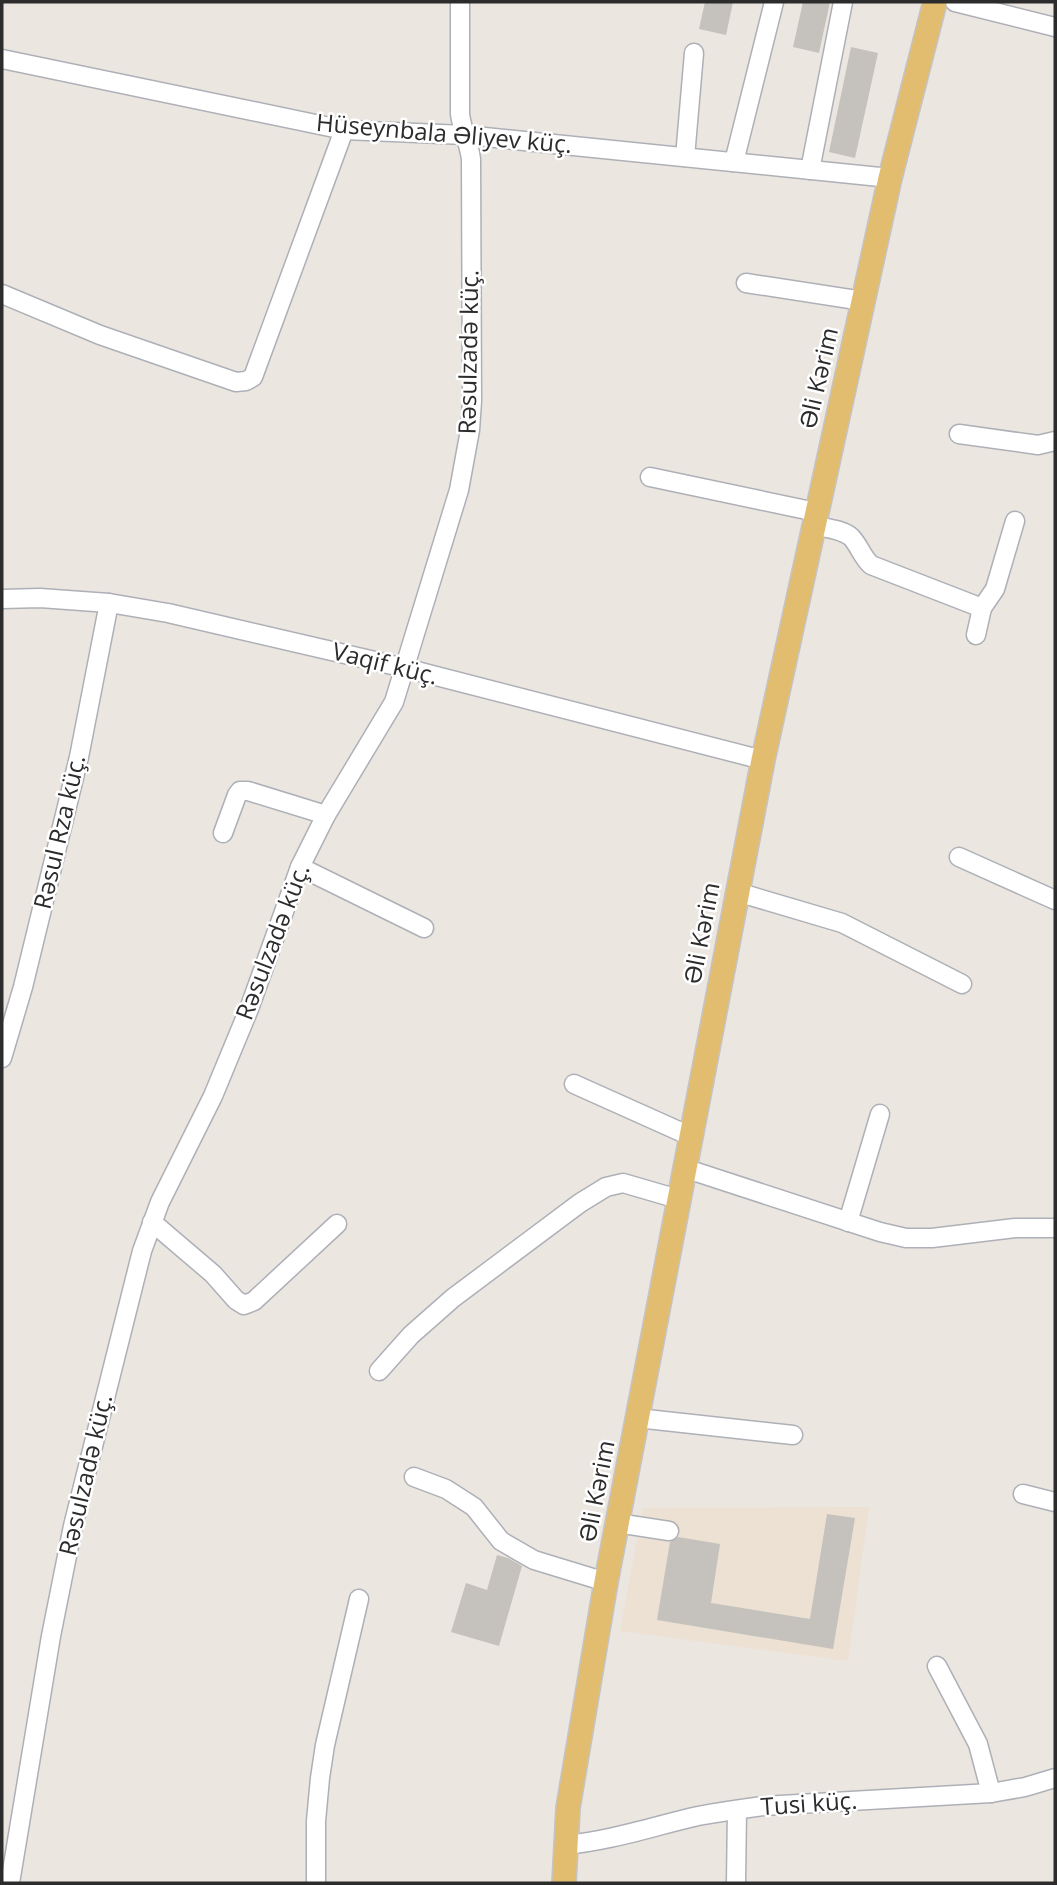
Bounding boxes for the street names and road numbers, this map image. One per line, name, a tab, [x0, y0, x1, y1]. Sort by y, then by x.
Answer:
street label: Hüseynbala Əliyev küç.	[315, 105, 573, 160]
street label: Rəsulzadə küç.	[450, 269, 485, 435]
street label: Əli Kərim	[790, 324, 845, 431]
street label: Vaqif küç.	[329, 633, 442, 692]
street label: Rəsul Rza küç.	[25, 751, 92, 912]
street label: Rəsulzadə küç.	[227, 859, 317, 1024]
street label: Əli Kərim	[675, 879, 727, 986]
street label: Rəsulzadə küç.	[50, 1391, 119, 1559]
street label: Əli Kərim	[570, 1437, 622, 1544]
street label: Tusi küç.	[759, 1783, 858, 1822]

